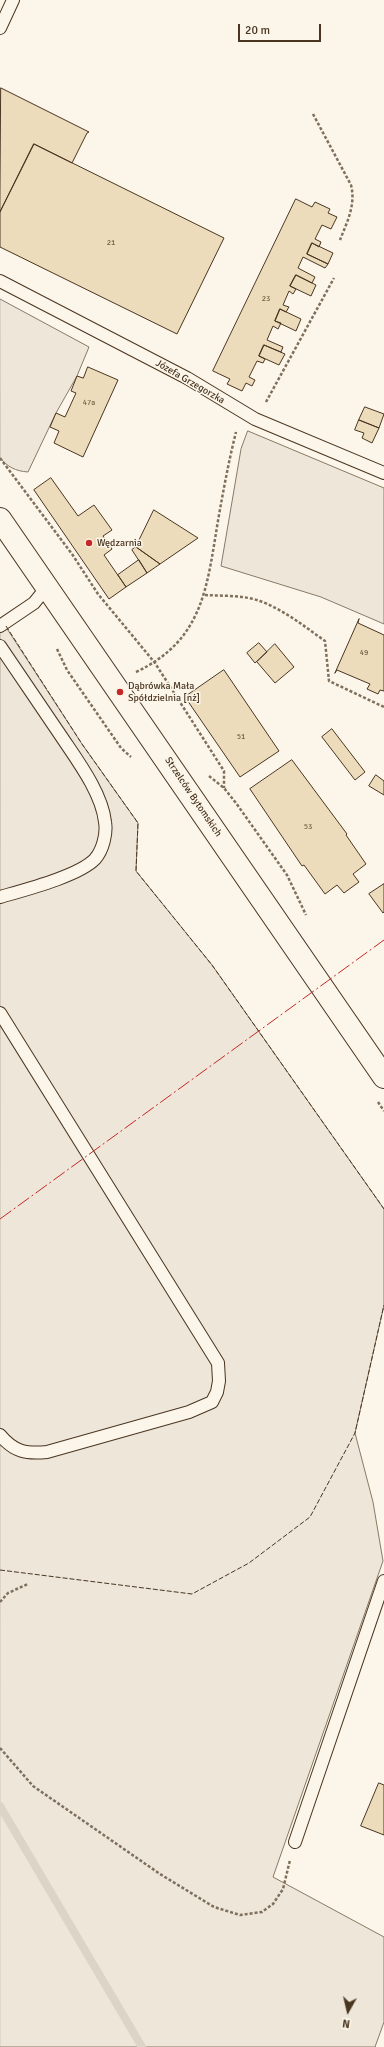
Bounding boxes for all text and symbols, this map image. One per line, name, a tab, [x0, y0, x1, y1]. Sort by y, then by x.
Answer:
scale bar	[240, 16, 323, 42]
text: 20 m	[245, 23, 270, 38]
house number: 21	[107, 238, 115, 248]
house number: 23	[262, 294, 270, 304]
street label: Józefa Grzegorzka	[153, 357, 227, 407]
house number: 47a	[83, 398, 95, 408]
place label: Wędzarnia	[97, 537, 142, 549]
marker: Wędzarnia	[84, 538, 94, 548]
house number: 49	[360, 648, 368, 658]
place label: Dąbrówka Mała Spółdzielnia [nż]	[128, 680, 200, 704]
marker: Dąbrówka Mała Spółdzielnia [nż]	[115, 687, 125, 697]
house number: 51	[237, 732, 245, 742]
street label: Strzelców Bytomskich	[162, 755, 224, 839]
house number: 53	[304, 822, 312, 832]
north arrow	[328, 1991, 368, 2031]
text: N	[342, 2016, 351, 2030]

